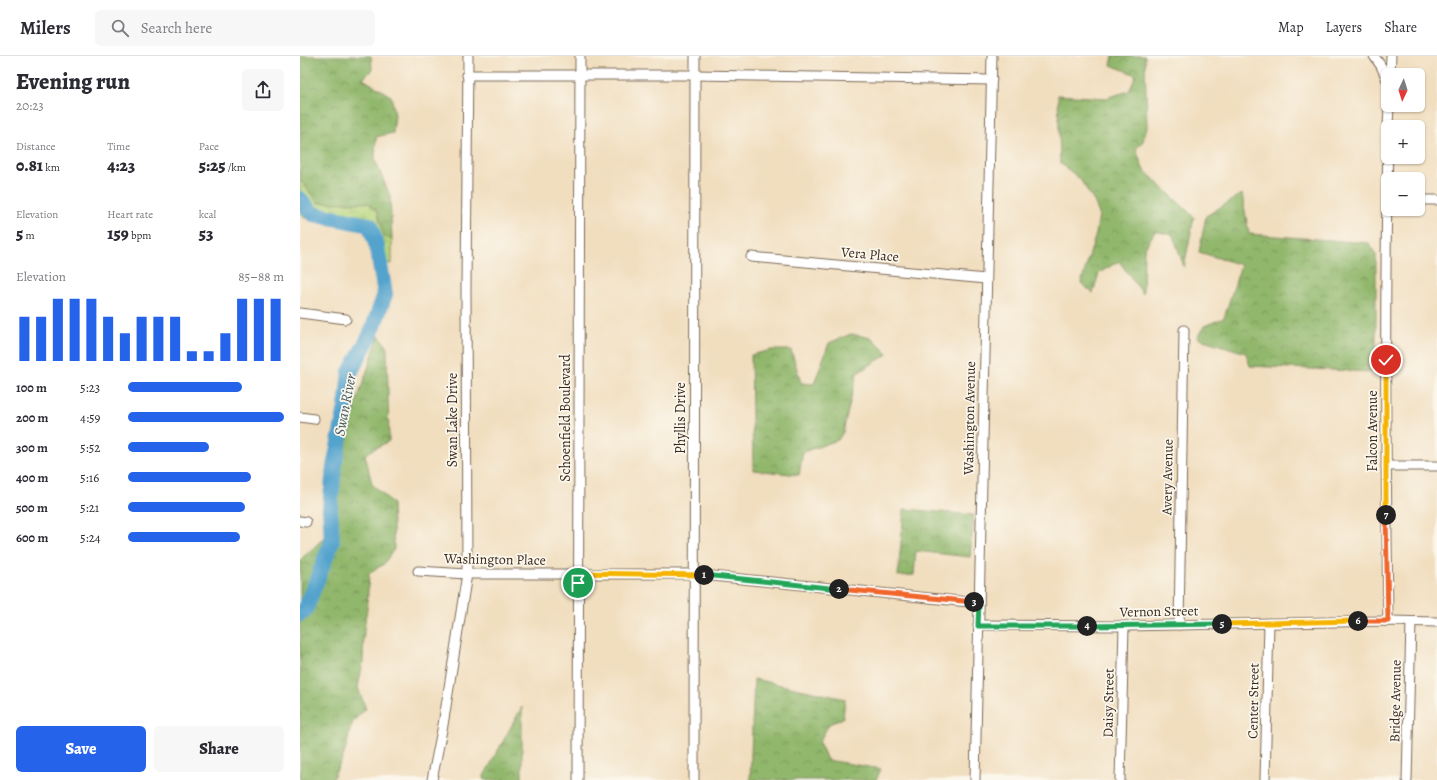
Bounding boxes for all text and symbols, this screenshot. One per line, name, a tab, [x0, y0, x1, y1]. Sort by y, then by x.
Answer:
search box	[95, 10, 375, 46]
text: Milers	[20, 15, 71, 41]
icon: search	[109, 17, 131, 39]
text: Search here	[141, 18, 212, 38]
text: Map	[1278, 18, 1304, 37]
text: Layers	[1326, 18, 1362, 37]
text: Share	[1384, 18, 1417, 37]
text: Evening run	[16, 67, 130, 97]
north arrow	[1381, 68, 1425, 112]
map controls	[1381, 68, 1425, 216]
button: share	[242, 69, 284, 111]
text: 20:23	[16, 97, 44, 114]
button: +	[1381, 120, 1425, 164]
text: Distance	[16, 139, 55, 154]
text: Time	[107, 139, 130, 154]
text: Pace	[199, 139, 219, 154]
text: 0.81	[16, 154, 43, 177]
text: 4:23	[107, 154, 135, 177]
text: 5:25	[199, 154, 225, 177]
text: km	[43, 160, 60, 175]
text: /km	[225, 160, 246, 175]
button: −	[1381, 172, 1425, 216]
text: Elevation	[16, 207, 58, 222]
text: Heart rate	[107, 207, 153, 222]
text: kcal	[199, 207, 216, 222]
text: 5	[16, 222, 23, 245]
text: 159	[107, 222, 129, 245]
text: 53	[199, 222, 213, 245]
text: m	[23, 228, 35, 243]
text: bpm	[129, 228, 151, 243]
street label: Vera Place	[839, 242, 900, 266]
text: Elevation	[16, 268, 66, 285]
text: 85–88 m	[238, 268, 284, 285]
pin	[1369, 343, 1403, 377]
icon: check	[1375, 349, 1397, 371]
street label: Schoenfield Boulevard	[556, 354, 575, 482]
street label: Washington Avenue	[959, 361, 980, 476]
water label: Swan River	[329, 371, 361, 438]
street label: Swan Lake Drive	[443, 373, 462, 467]
text: 100 m	[16, 379, 47, 396]
text: 5:23	[80, 379, 100, 396]
street label: Phyllis Drive	[671, 382, 690, 454]
street label: Falcon Avenue	[1363, 390, 1382, 472]
text: 200 m	[16, 409, 49, 426]
text: 4:59	[80, 409, 101, 426]
text: 300 m	[16, 439, 48, 456]
text: 5:52	[80, 439, 100, 456]
street label: Avery Avenue	[1157, 439, 1178, 516]
text: 400 m	[16, 469, 48, 486]
text: 5:16	[80, 469, 99, 486]
text: 500 m	[16, 499, 48, 516]
text: 5:21	[80, 499, 99, 516]
pin: 7	[1376, 505, 1396, 525]
text: 7	[1384, 507, 1388, 522]
text: 600 m	[16, 529, 48, 546]
text: 5:24	[80, 529, 101, 546]
street label: Washington Place	[443, 549, 546, 570]
pin: 1	[694, 565, 714, 585]
pin	[561, 566, 595, 600]
text: 1	[702, 567, 706, 582]
icon: arrive	[567, 572, 589, 594]
pin: 2	[829, 579, 849, 599]
text: 2	[836, 581, 842, 596]
pin: 3	[964, 592, 984, 612]
text: 3	[972, 594, 976, 609]
street label: Vernon Street	[1119, 601, 1199, 622]
pin: 6	[1348, 611, 1368, 631]
text: 6	[1355, 613, 1361, 628]
pin: 5	[1212, 614, 1232, 634]
pin: 4	[1077, 616, 1097, 636]
text: 5	[1220, 616, 1224, 631]
text: 4	[1084, 618, 1090, 633]
street label: Bridge Avenue	[1385, 659, 1406, 743]
street label: Center Street	[1243, 663, 1264, 739]
street label: Daisy Street	[1098, 668, 1119, 738]
button: Save	[16, 726, 146, 772]
button: Share	[154, 726, 284, 772]

